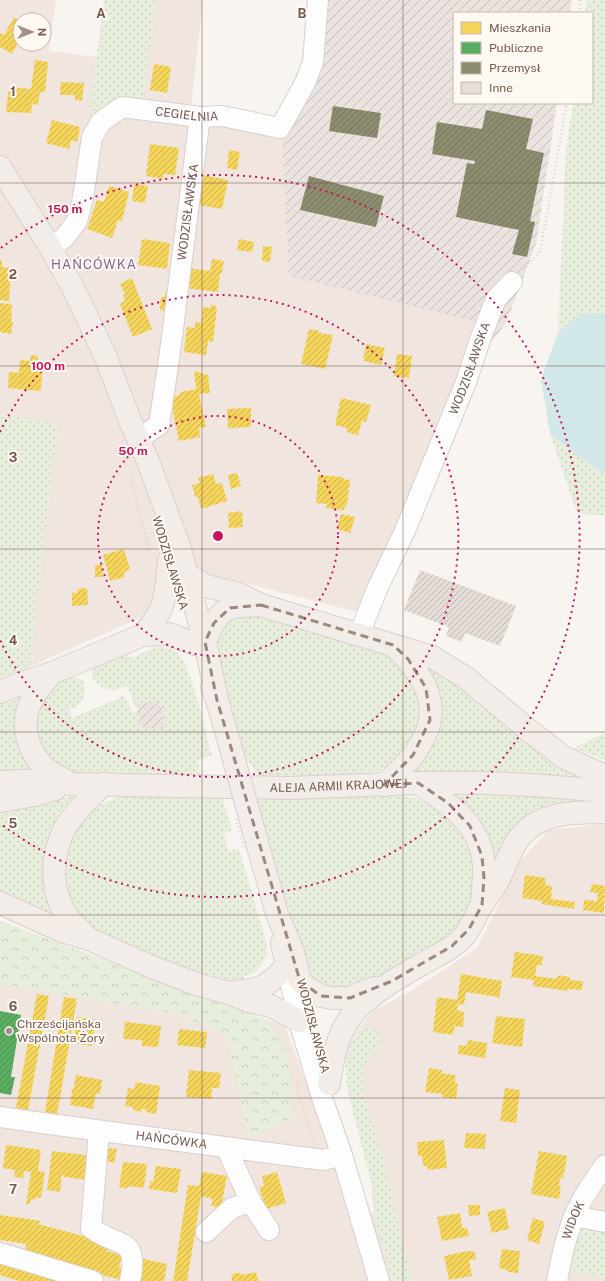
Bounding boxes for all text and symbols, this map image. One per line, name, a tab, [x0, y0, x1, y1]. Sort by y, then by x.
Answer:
text: A	[96, 6, 106, 21]
text: B	[298, 6, 307, 21]
north arrow	[12, 12, 52, 52]
legend	[453, 12, 593, 104]
text: Mieszkania	[489, 21, 551, 35]
text: N	[36, 28, 48, 36]
text: Publiczne	[489, 41, 543, 55]
text: Przemysł	[489, 61, 541, 75]
text: Inne	[489, 81, 513, 95]
text: 1	[10, 84, 16, 99]
street label: CEGIELNIA	[154, 104, 219, 124]
street label: WODZISŁAWSKA	[175, 162, 201, 261]
text: 150 m	[48, 202, 82, 216]
district label: HAŃCÓWKA	[51, 256, 137, 272]
text: 2	[9, 267, 17, 282]
street label: WODZISŁAWSKA	[446, 320, 493, 417]
text: 100 m	[31, 359, 65, 373]
text: 50 m	[118, 444, 148, 458]
text: 3	[9, 450, 18, 465]
street label: WODZISŁAWSKA	[149, 514, 191, 612]
centre of rings	[211, 529, 225, 543]
text: 4	[9, 633, 18, 648]
street label: ALEJA ARMII KRAJOWEJ	[270, 776, 408, 795]
text: 5	[9, 816, 18, 831]
street label: WODZISŁAWSKA	[294, 977, 332, 1075]
text: 6	[9, 999, 18, 1014]
place label: Chrześcijańska Wspólnota Żory	[17, 1017, 105, 1045]
marker: Chrześcijańska Wspólnota Żory	[4, 1026, 14, 1036]
street label: HAŃCÓWKA	[135, 1128, 209, 1152]
text: 7	[9, 1182, 17, 1197]
street label: WIDOK	[560, 1199, 587, 1241]

